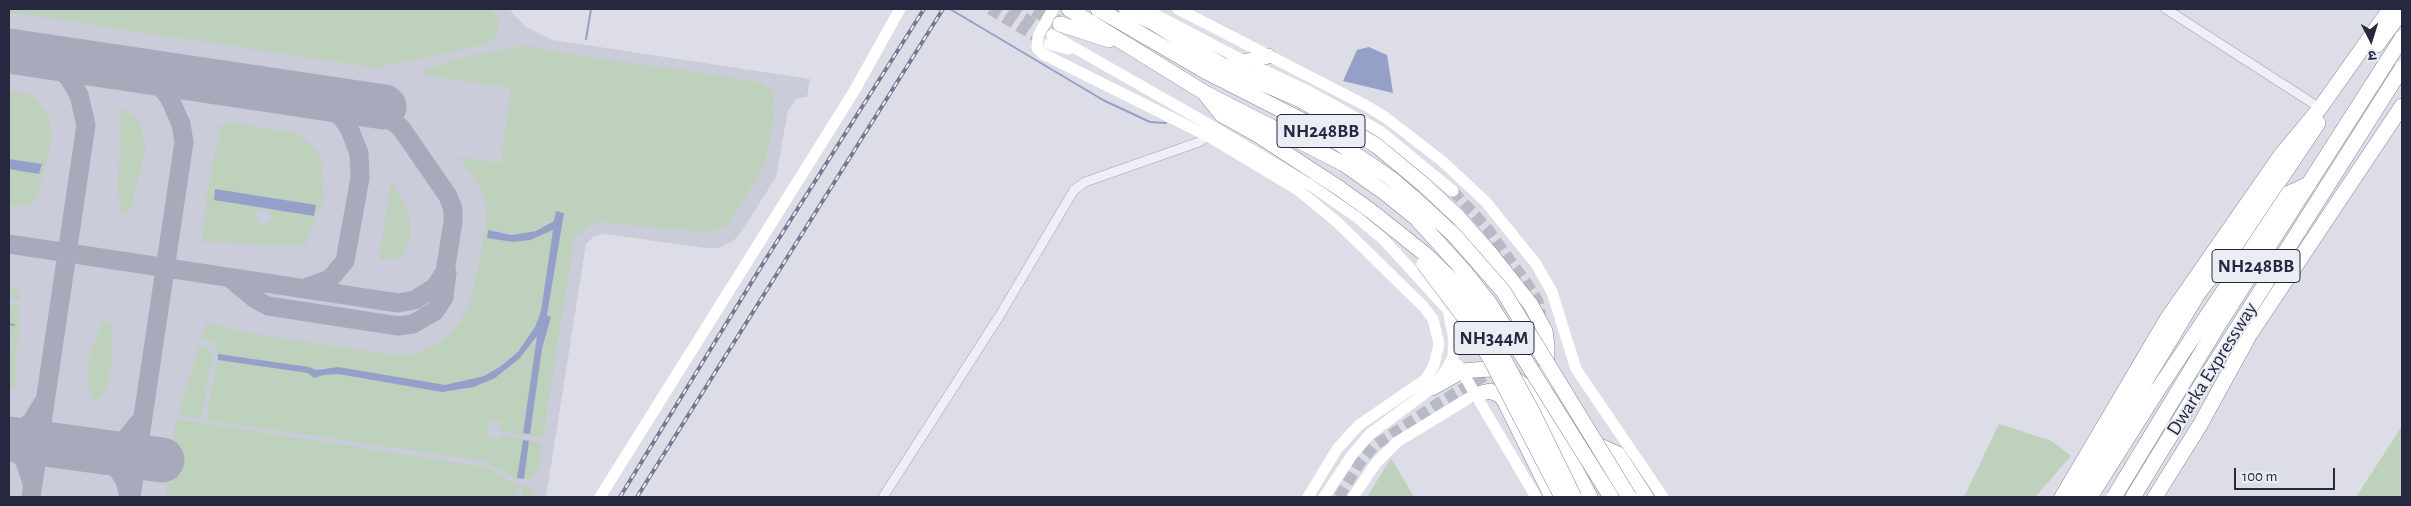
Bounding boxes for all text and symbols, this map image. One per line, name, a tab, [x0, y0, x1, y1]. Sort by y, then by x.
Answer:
north arrow	[2346, 15, 2396, 65]
text: उ	[2368, 48, 2377, 62]
road number: NH248BB	[1277, 114, 1365, 148]
road number: NH248BB	[2212, 250, 2300, 282]
street label: Dwarka Expressway	[2161, 298, 2263, 440]
road number: NH344M	[1454, 322, 1534, 354]
scale bar	[2236, 458, 2337, 490]
text: 100 m	[2242, 469, 2277, 484]

